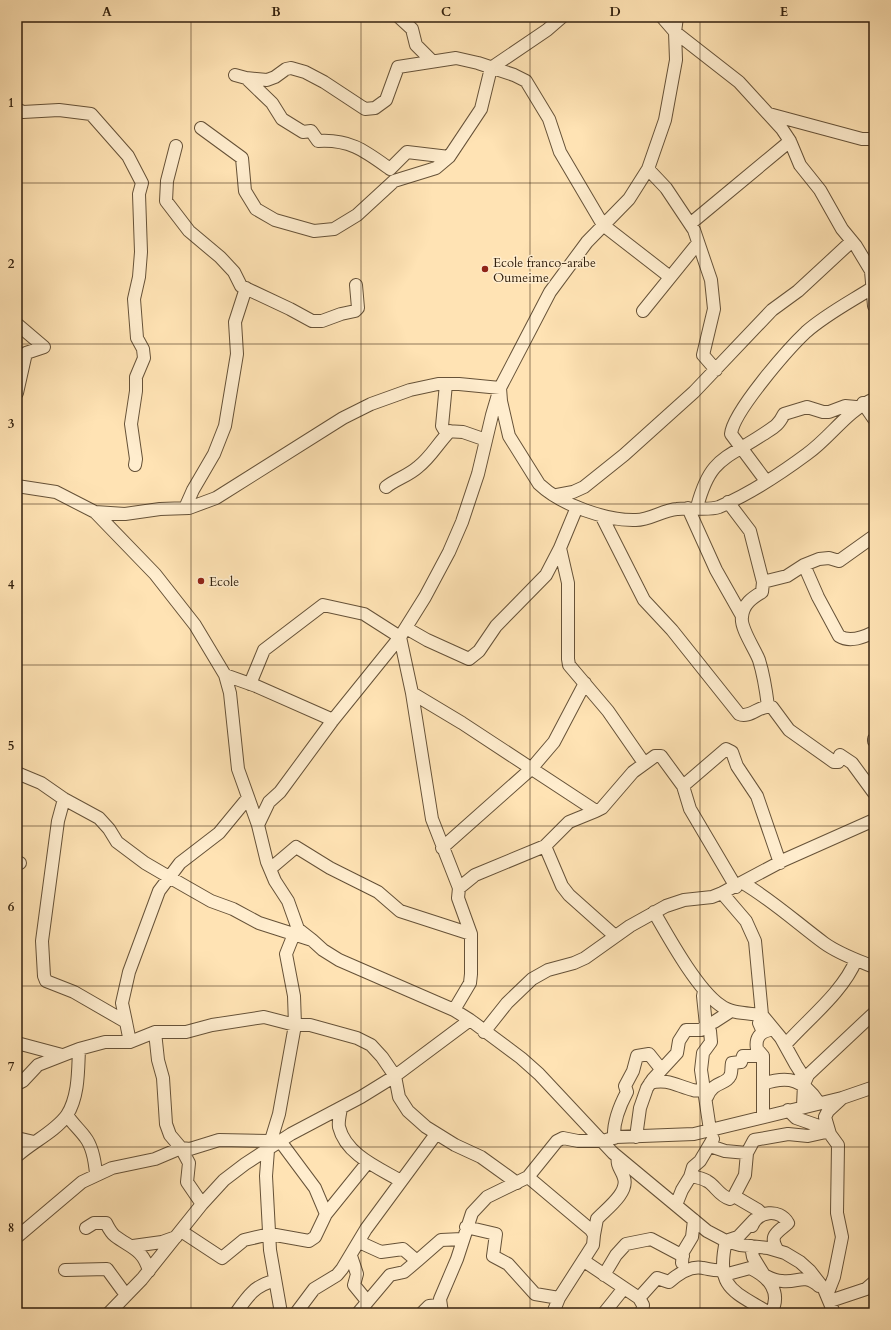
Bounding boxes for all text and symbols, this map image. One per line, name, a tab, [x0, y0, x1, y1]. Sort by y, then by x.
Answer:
text: A	[102, 3, 112, 21]
text: B	[271, 3, 281, 21]
text: C	[441, 3, 451, 21]
text: D	[609, 3, 621, 21]
text: E	[780, 3, 788, 21]
text: 1	[8, 94, 14, 112]
place label: Ecole franco-arabe Oumeime	[493, 254, 596, 287]
text: 2	[8, 255, 15, 273]
marker: Ecole franco-arabe Oumeime	[480, 264, 490, 274]
text: 3	[8, 415, 15, 433]
place label: Ecole	[209, 573, 239, 591]
text: 4	[8, 576, 15, 594]
marker: Ecole	[196, 576, 206, 586]
text: 5	[8, 737, 14, 755]
text: 6	[8, 898, 15, 916]
text: 7	[8, 1058, 15, 1076]
text: 8	[8, 1219, 14, 1237]

